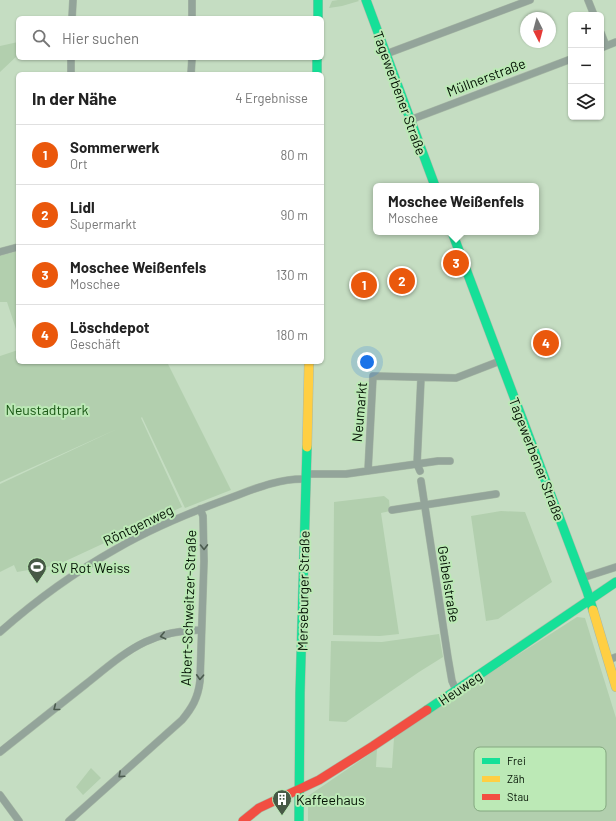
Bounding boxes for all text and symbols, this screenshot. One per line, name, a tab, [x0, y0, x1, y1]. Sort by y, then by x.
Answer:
north arrow	[520, 12, 556, 48]
map controls	[568, 12, 604, 120]
button: +	[568, 12, 604, 48]
search box	[16, 16, 324, 60]
icon: search	[30, 27, 52, 49]
text: Hier suchen	[62, 29, 139, 47]
street label: Tagewerbener Straße	[370, 29, 430, 157]
button: −	[568, 48, 604, 84]
street label: Müllnerstraße	[444, 54, 528, 100]
button: layers	[568, 84, 604, 120]
text: In der Nähe	[32, 88, 117, 108]
text: 4 Ergebnisse	[235, 90, 308, 106]
text: Sommerwerk	[70, 138, 160, 156]
text: 1	[43, 147, 47, 163]
text: 80 m	[281, 147, 308, 163]
text: Ort	[70, 156, 88, 172]
popup	[373, 183, 539, 235]
text: Moschee Weißenfels	[388, 192, 524, 210]
text: Lidl	[70, 198, 95, 216]
text: 2	[41, 207, 49, 223]
text: 90 m	[281, 207, 308, 223]
text: Moschee	[388, 210, 438, 226]
text: Supermarkt	[70, 216, 137, 232]
pin: 3	[443, 248, 469, 278]
text: Moschee Weißenfels	[70, 258, 206, 276]
pin: 2	[389, 266, 415, 296]
text: 3	[41, 267, 49, 283]
text: 130 m	[276, 267, 308, 283]
pin: 1	[351, 270, 377, 300]
text: Moschee	[70, 276, 120, 292]
text: Löschdepot	[70, 318, 150, 336]
text: 4	[41, 327, 49, 343]
text: 180 m	[276, 327, 308, 343]
pin: 4	[533, 328, 559, 358]
text: Geschäft	[70, 336, 121, 352]
your location	[357, 352, 377, 372]
street label: Neumarkt	[348, 381, 370, 443]
street label: Tagewerbener Straße	[506, 395, 568, 523]
park label: Neustadtpark	[5, 401, 89, 418]
street label: Röntgenweg	[100, 501, 176, 549]
street label: Albert-Schweitzer-Straße	[177, 530, 199, 686]
street label: Merseburger Straße	[293, 531, 313, 651]
one-way arrow	[200, 544, 208, 550]
street label: Geibelstraße	[435, 545, 463, 623]
sports icon: SV Rot Weiss	[26, 556, 48, 584]
place label: SV Rot Weiss	[51, 559, 130, 576]
one-way arrow	[160, 632, 166, 640]
street label: Heuweg	[435, 667, 485, 709]
one-way arrow	[195, 674, 204, 680]
one-way arrow	[53, 703, 60, 710]
legend	[474, 747, 606, 811]
text: Frei	[507, 754, 526, 767]
one-way arrow	[118, 770, 125, 777]
text: Zäh	[507, 772, 525, 785]
building icon: Kaffeehaus	[271, 788, 293, 816]
text: Stau	[507, 790, 529, 803]
place label: Kaffeehaus	[296, 791, 365, 808]

